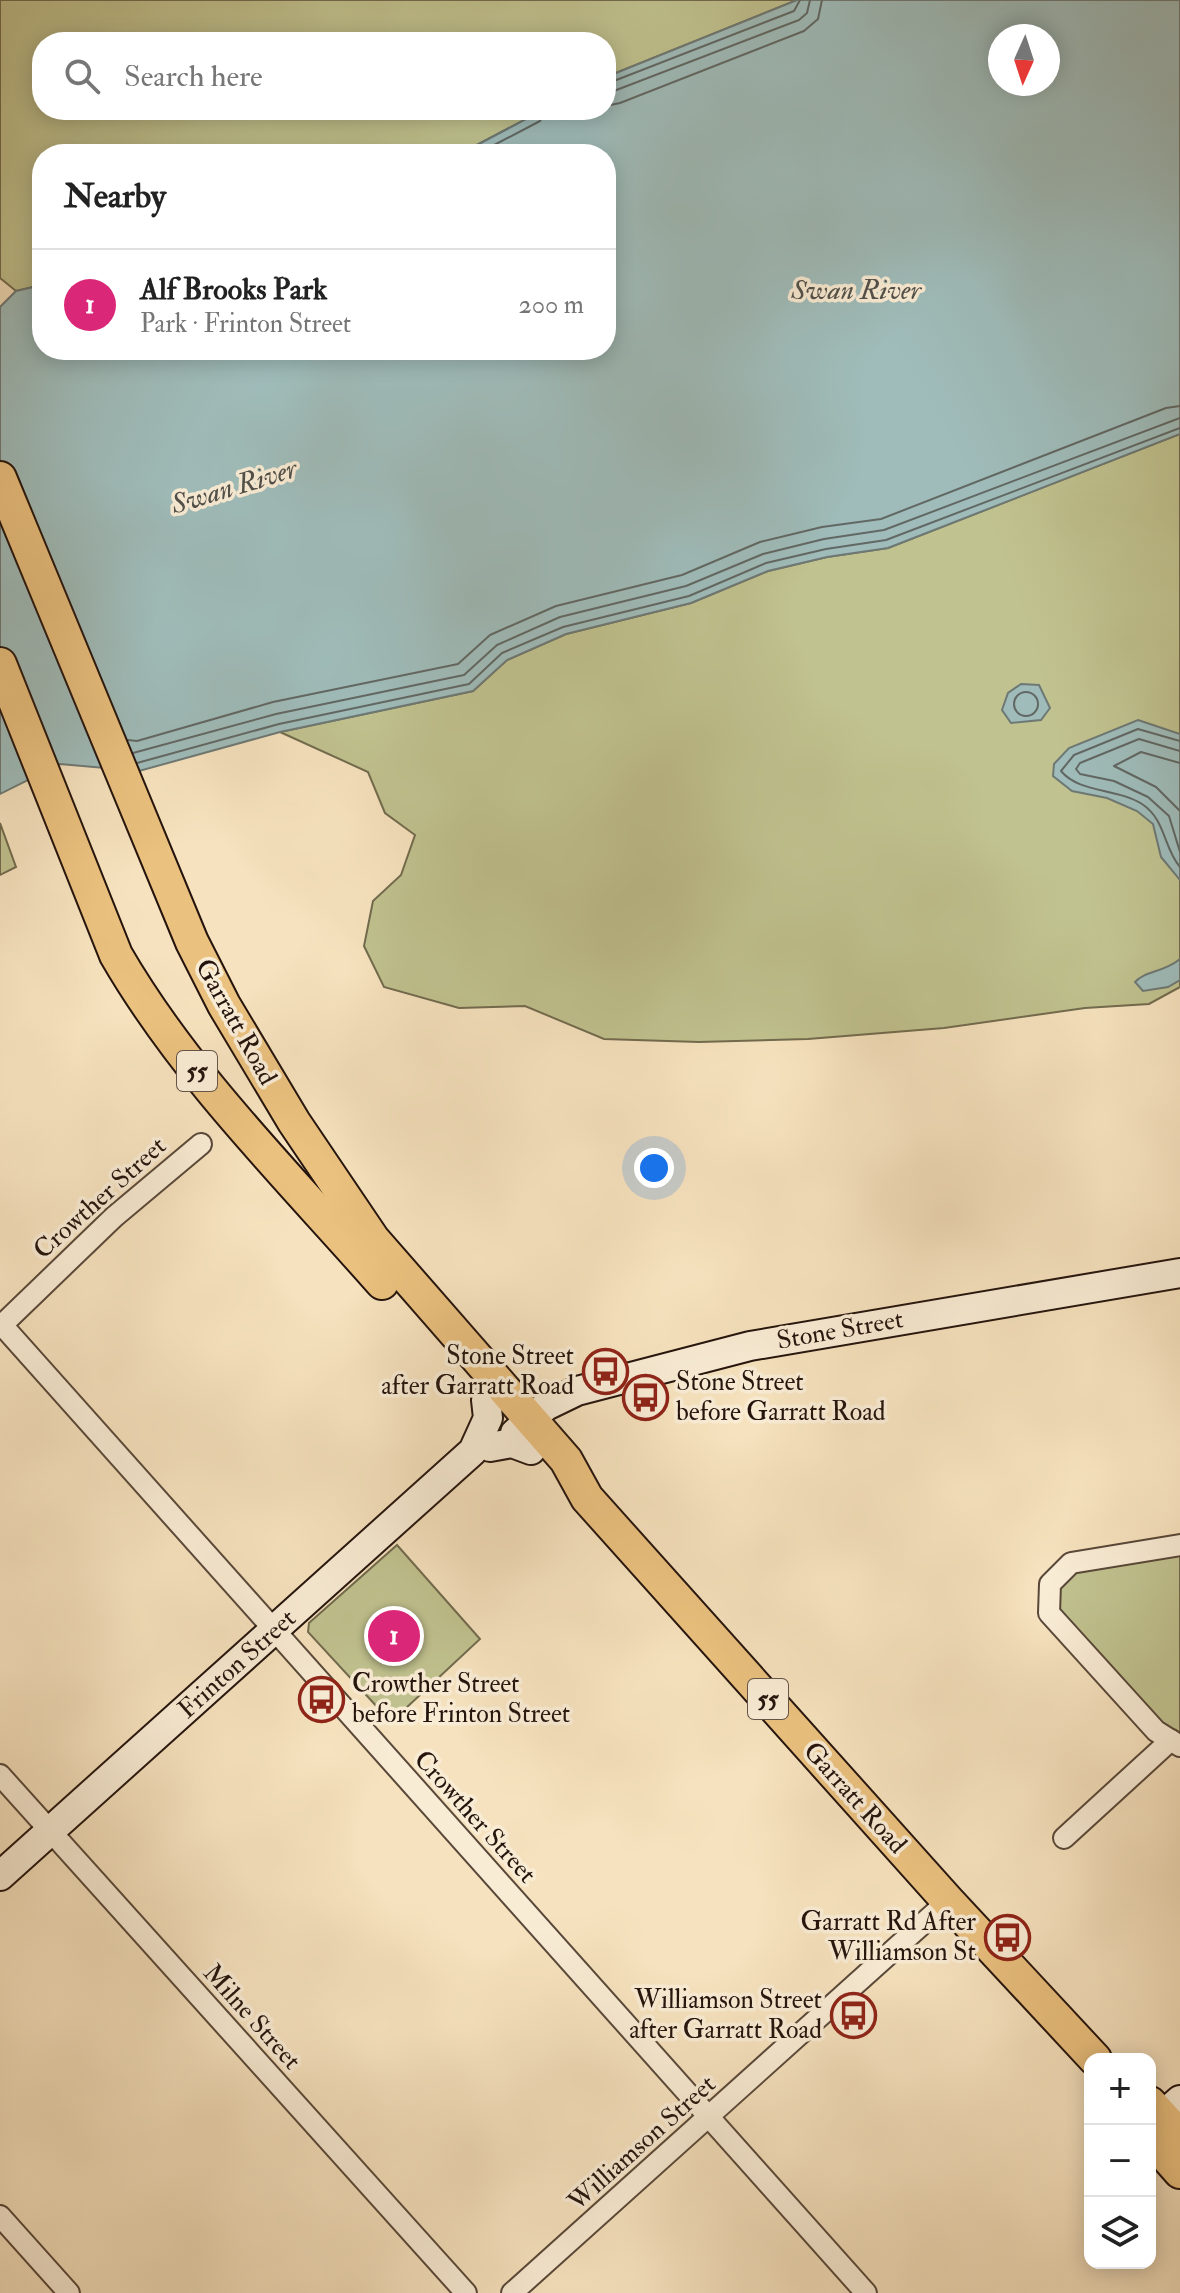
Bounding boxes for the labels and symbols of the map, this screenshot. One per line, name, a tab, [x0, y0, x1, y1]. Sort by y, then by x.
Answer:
north arrow	[988, 24, 1060, 96]
water label: Swan River	[790, 273, 922, 308]
water label: Swan River	[166, 451, 303, 523]
street label: Garratt Road	[188, 953, 284, 1091]
road number: 55	[177, 1051, 217, 1091]
street label: Crowther Street	[27, 1130, 173, 1266]
your location	[634, 1148, 674, 1188]
street label: Stone Street	[774, 1303, 906, 1357]
place label: Stone Street after Garratt Road	[381, 1340, 574, 1402]
bus stop icon: Stone Street after Garratt Road	[581, 1347, 629, 1395]
place label: Stone Street before Garratt Road	[676, 1366, 886, 1428]
bus stop icon: Stone Street before Garratt Road	[621, 1373, 669, 1421]
street label: Frinton Street	[171, 1603, 303, 1725]
pin: 1	[368, 1606, 420, 1666]
place label: Crowther Street before Frinton Street	[352, 1668, 570, 1730]
bus stop icon: Crowther Street before Frinton Street	[297, 1675, 345, 1723]
road number: 55	[748, 1679, 788, 1719]
street label: Garratt Road	[797, 1736, 914, 1861]
street label: Crowther Street	[407, 1744, 543, 1890]
place label: Garratt Rd After Williamson St	[800, 1906, 976, 1968]
bus stop icon: Garratt Rd After Williamson St	[983, 1913, 1031, 1961]
street label: Milne Street	[196, 1958, 308, 2076]
place label: Williamson Street after Garratt Road	[629, 1984, 822, 2046]
bus stop icon: Williamson Street after Garratt Road	[829, 1991, 877, 2039]
street label: Williamson Street	[561, 2068, 722, 2218]

